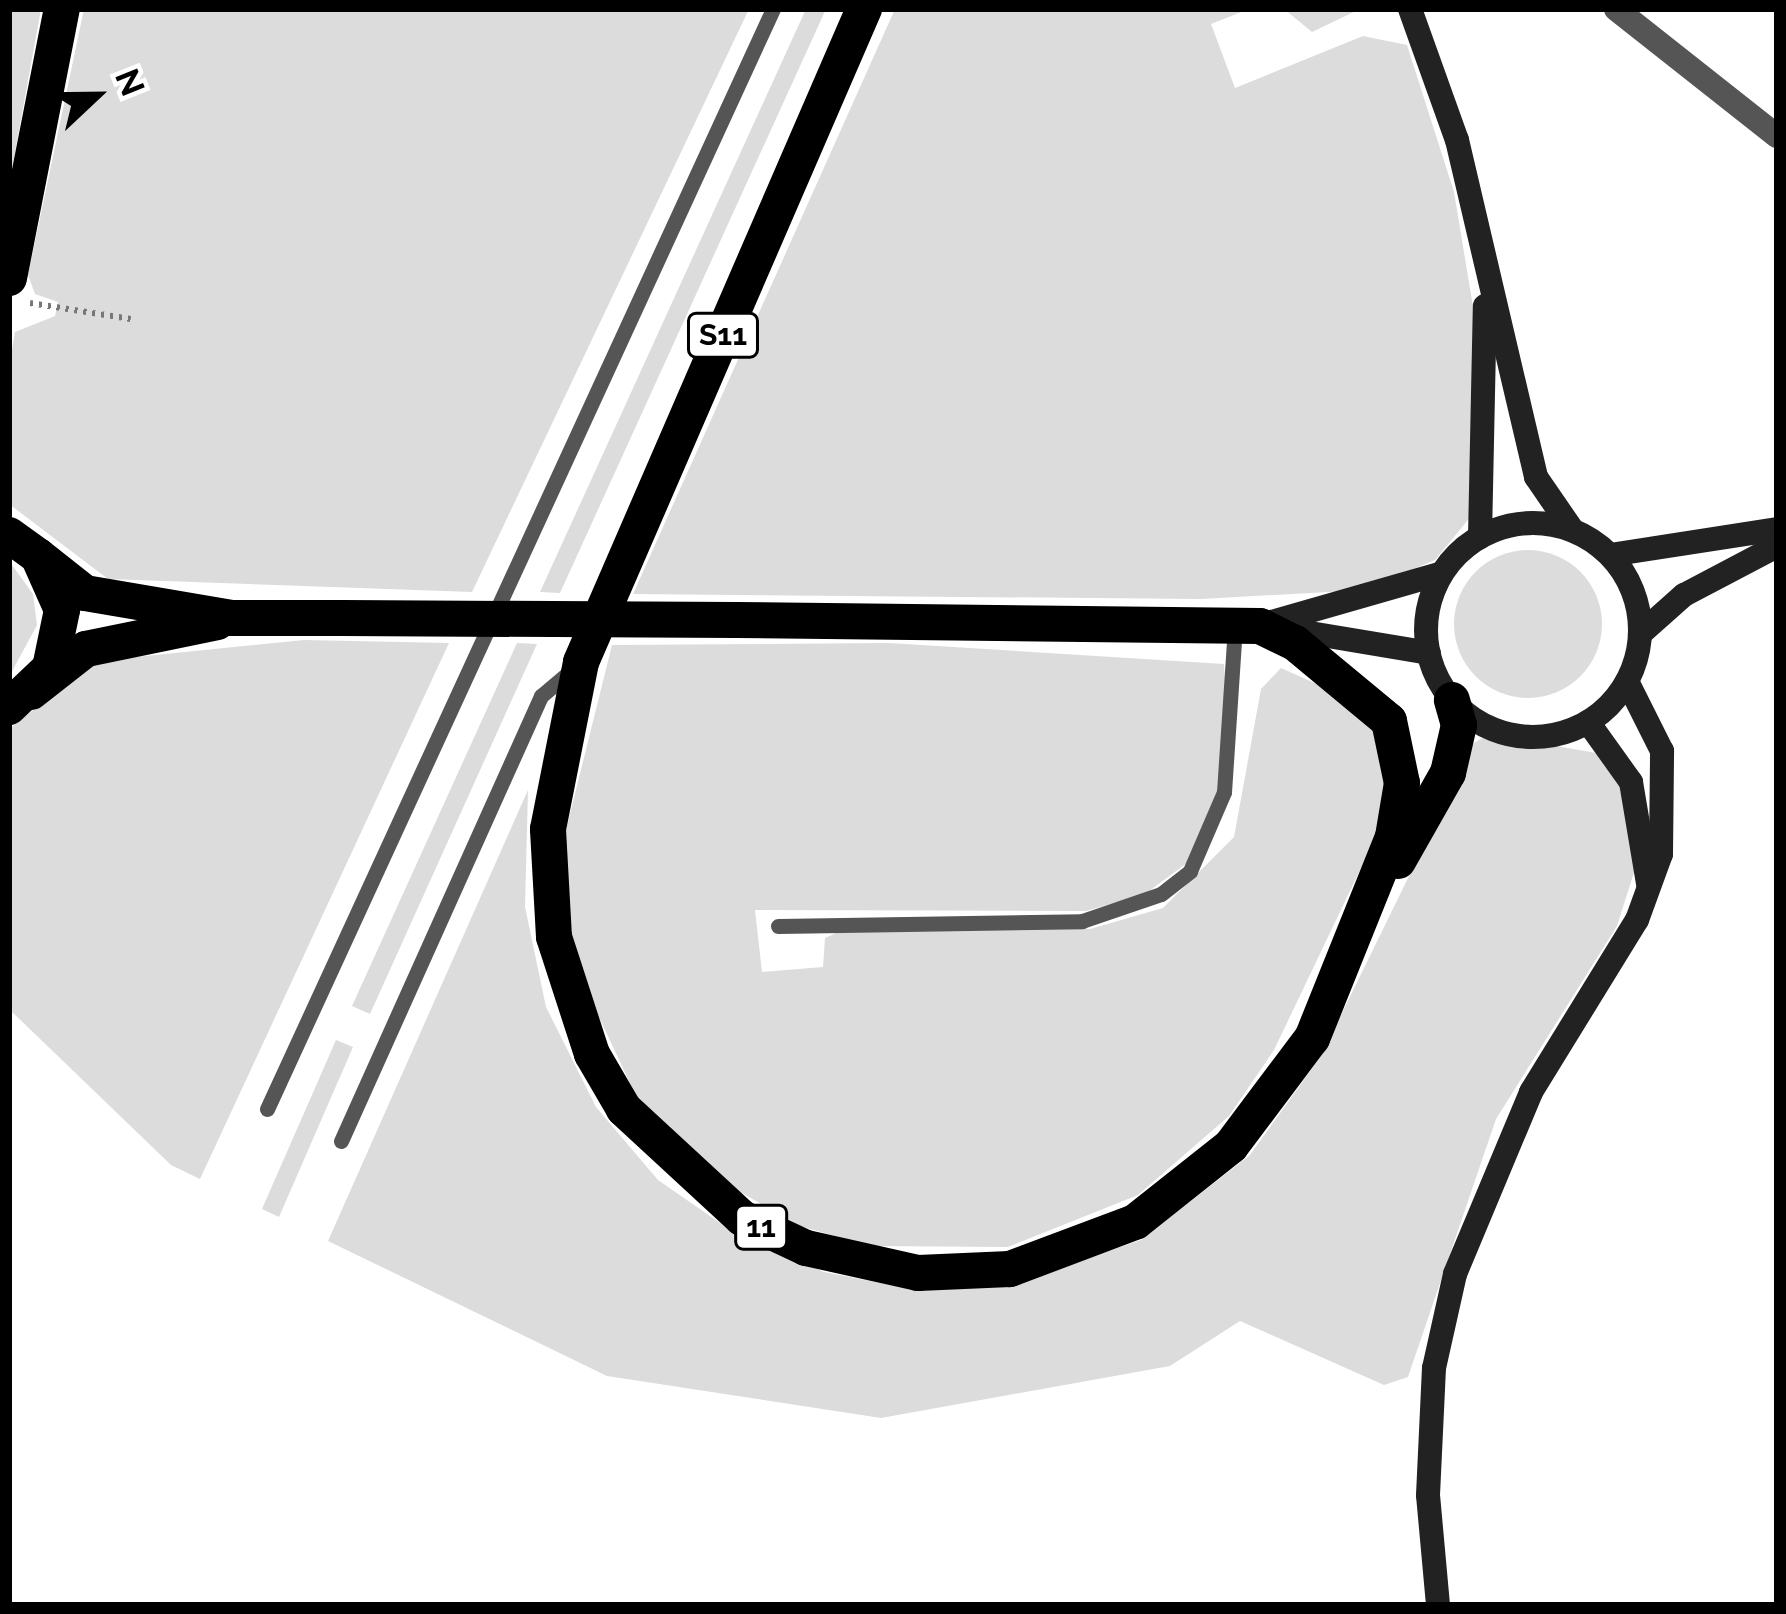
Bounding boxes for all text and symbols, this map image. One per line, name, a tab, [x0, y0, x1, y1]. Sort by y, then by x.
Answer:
north arrow	[36, 36, 156, 156]
text: N	[107, 63, 153, 101]
road number: S11	[684, 311, 762, 359]
road number: 11	[734, 1203, 788, 1251]

